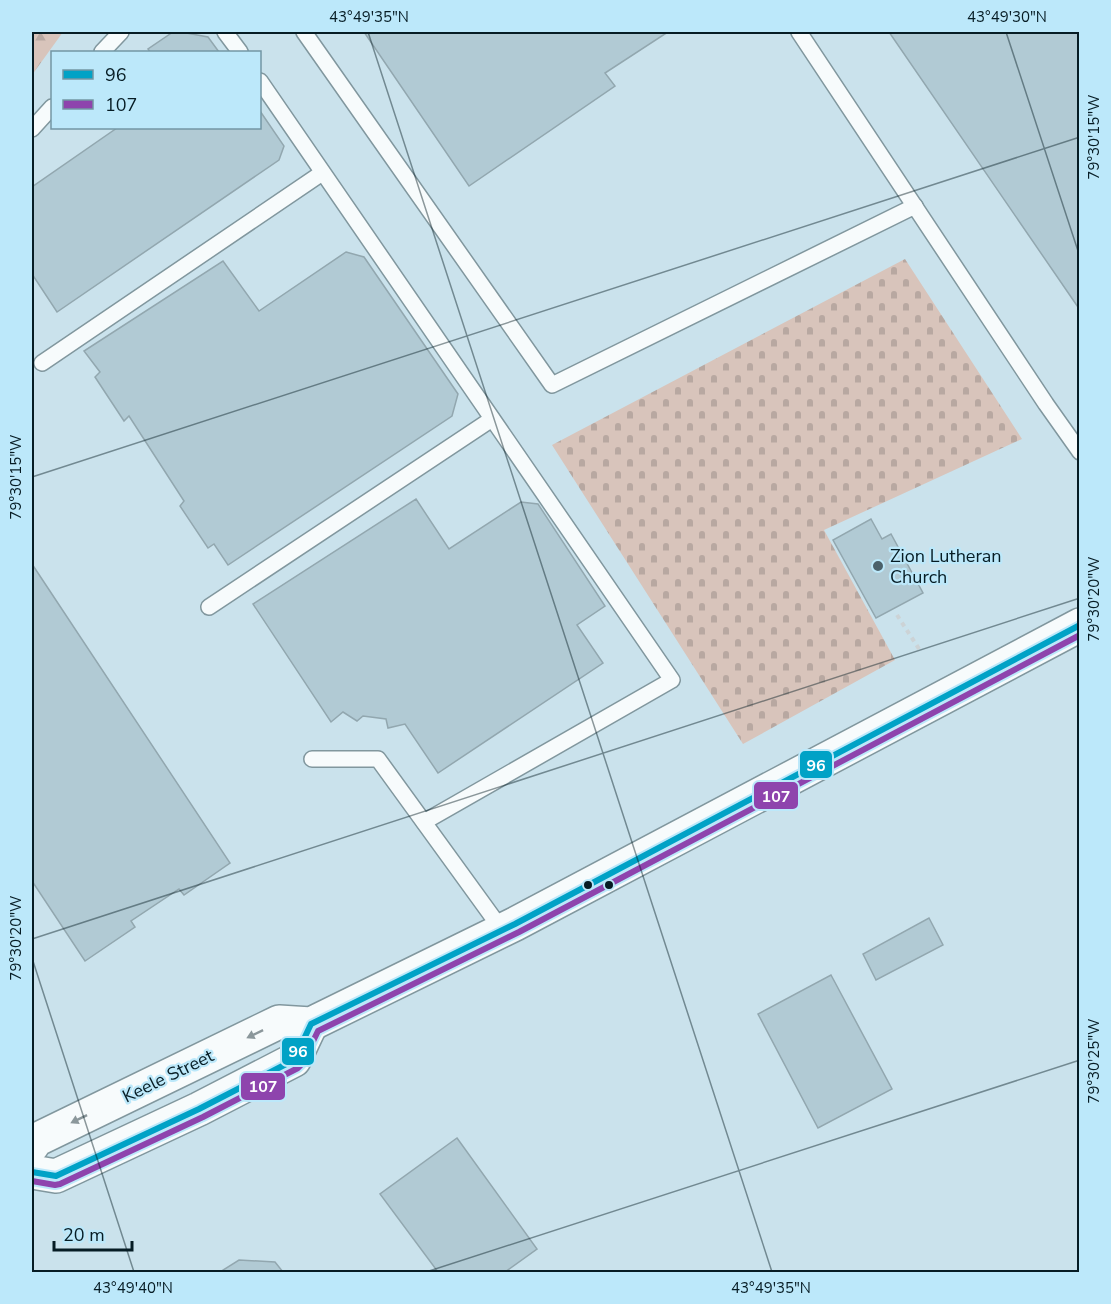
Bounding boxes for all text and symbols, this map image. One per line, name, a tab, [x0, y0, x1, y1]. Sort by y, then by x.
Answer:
text: 43°49'35"N	[329, 7, 409, 27]
text: 43°49'30"N	[967, 7, 1047, 27]
legend	[51, 51, 261, 129]
text: 96	[105, 63, 127, 87]
text: 107	[105, 93, 137, 117]
text: 79°30'15"W	[1084, 94, 1104, 180]
text: 79°30'15"W	[6, 434, 26, 520]
place label: Zion Lutheran Church	[890, 544, 1002, 589]
text: 79°30'20"W	[1084, 556, 1104, 642]
marker: Zion Lutheran Church	[871, 559, 885, 573]
line badge: 96	[799, 750, 833, 779]
text: 96	[806, 755, 826, 777]
line badge: 107	[753, 781, 799, 810]
text: 107	[762, 786, 790, 808]
unlabelled marker	[582, 879, 594, 891]
unlabelled marker	[603, 879, 615, 891]
text: 79°30'20"W	[6, 895, 26, 981]
text: 79°30'25"W	[1084, 1018, 1104, 1104]
one-way arrow	[246, 1029, 263, 1038]
line badge: 96	[281, 1037, 315, 1066]
text: 96	[288, 1041, 308, 1063]
street label: Keele Street	[118, 1043, 218, 1108]
line badge: 107	[240, 1072, 286, 1101]
text: 107	[249, 1076, 277, 1098]
one-way arrow	[71, 1114, 88, 1124]
scale bar	[54, 1214, 132, 1252]
text: 20 m	[63, 1223, 105, 1247]
text: 43°49'40"N	[93, 1278, 173, 1298]
text: 43°49'35"N	[731, 1278, 811, 1298]

